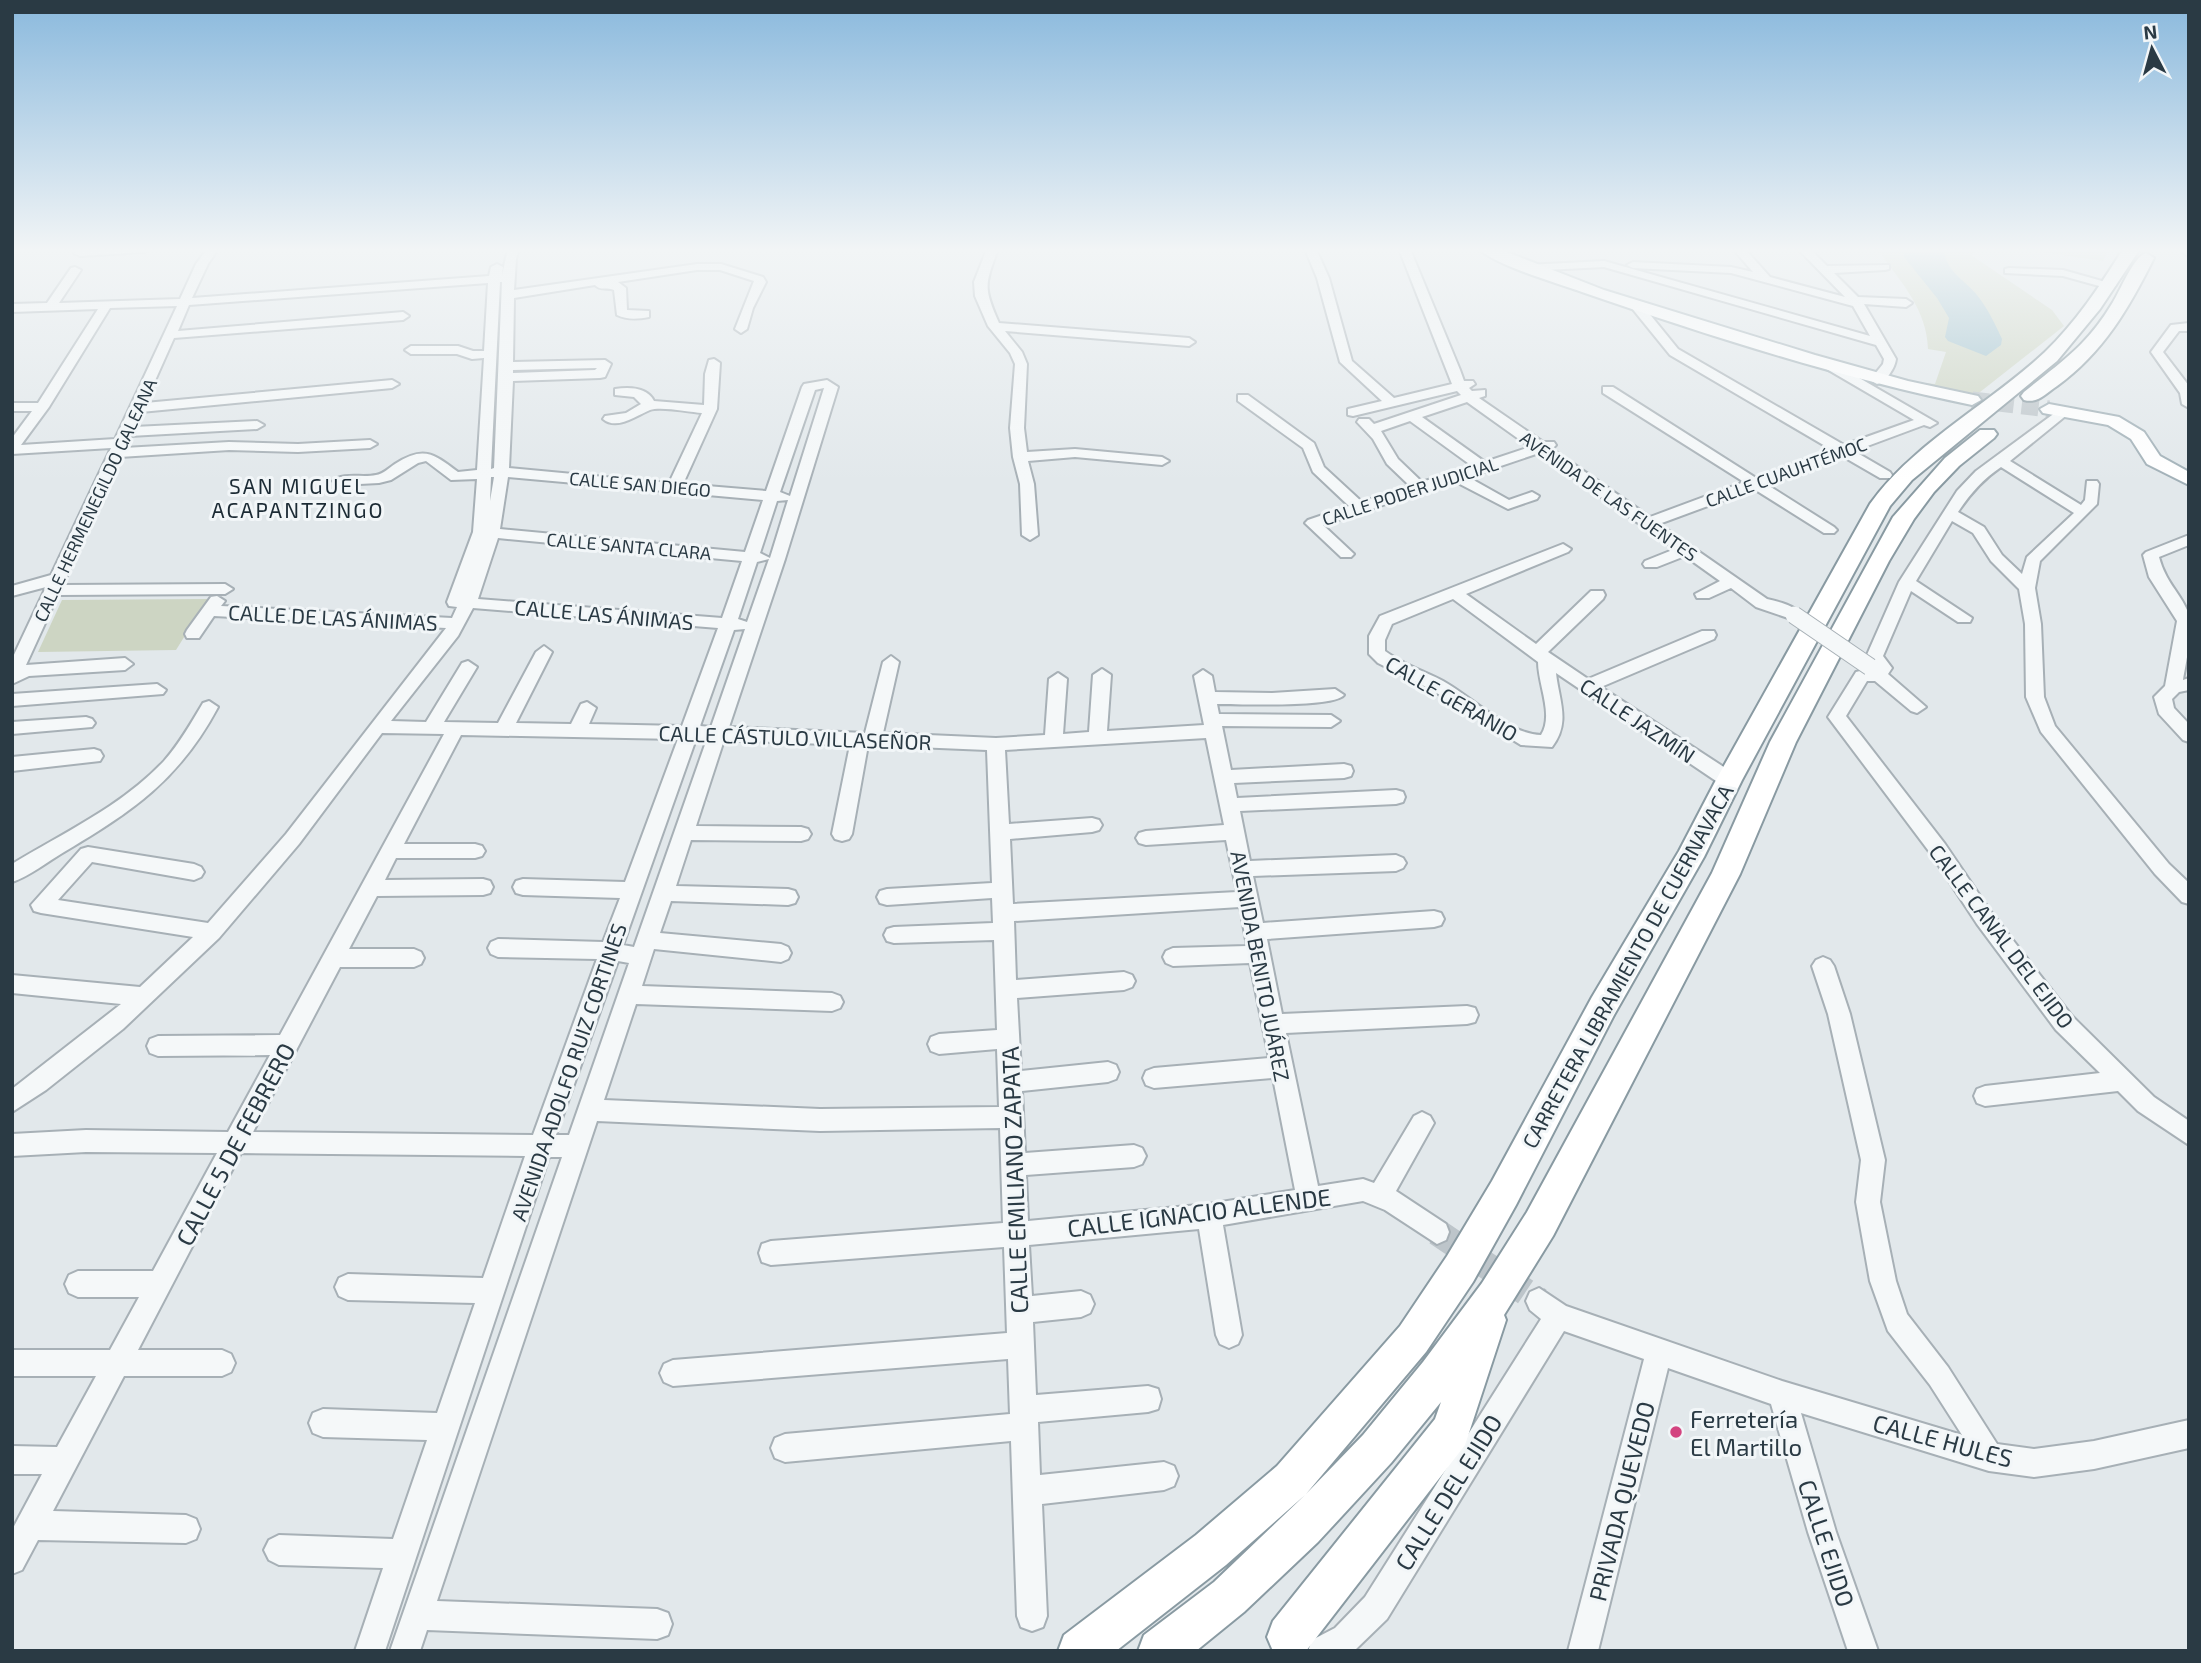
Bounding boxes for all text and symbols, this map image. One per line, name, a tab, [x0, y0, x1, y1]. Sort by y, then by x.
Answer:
north arrow	[2117, 14, 2187, 84]
text: N	[2142, 19, 2158, 44]
street label: CALLE HERMENEGILDO GALEANA	[29, 374, 162, 625]
street label: AVENIDA DE LAS FUENTES	[1516, 426, 1702, 566]
street label: CALLE CUAUHTÉMOC	[1702, 433, 1870, 511]
street label: CALLE PODER JUDICIAL	[1319, 452, 1501, 530]
street label: CALLE SAN DIEGO	[568, 467, 712, 501]
district label: SAN MIGUEL ACAPANTZINGO	[211, 473, 385, 522]
street label: CALLE SANTA CLARA	[546, 528, 713, 564]
street label: CALLE LAS ÁNIMAS	[513, 594, 695, 634]
street label: CALLE DE LAS ÁNIMAS	[228, 599, 438, 635]
street label: CALLE GERANIO	[1381, 650, 1523, 746]
street label: CALLE JAZMÍN	[1576, 672, 1700, 768]
street label: CALLE CÁSTULO VILLASEÑOR	[658, 720, 932, 754]
street label: CARRETERA LIBRAMIENTO DE CUERNAVACA	[1516, 780, 1738, 1152]
street label: CALLE CANAL DEL EJIDO	[1925, 839, 2079, 1033]
street label: AVENIDA BENITO JUÁREZ	[1226, 849, 1296, 1083]
street label: AVENIDA ADOLFO RUIZ CORTINES	[505, 920, 631, 1224]
street label: CALLE 5 DE FEBRERO	[169, 1038, 301, 1250]
street label: CALLE EMILIANO ZAPATA	[995, 1046, 1033, 1314]
street label: CALLE IGNACIO ALLENDE	[1066, 1181, 1332, 1243]
street label: PRIVADA QUEVEDO	[1582, 1398, 1660, 1604]
place label: Ferretería El Martillo	[1690, 1404, 1802, 1461]
street label: CALLE HULES	[1870, 1407, 2016, 1473]
street label: CALLE DEL EJIDO	[1388, 1409, 1508, 1575]
marker: Ferretería El Martillo	[1668, 1424, 1684, 1440]
street label: CALLE EJIDO	[1793, 1476, 1861, 1610]

